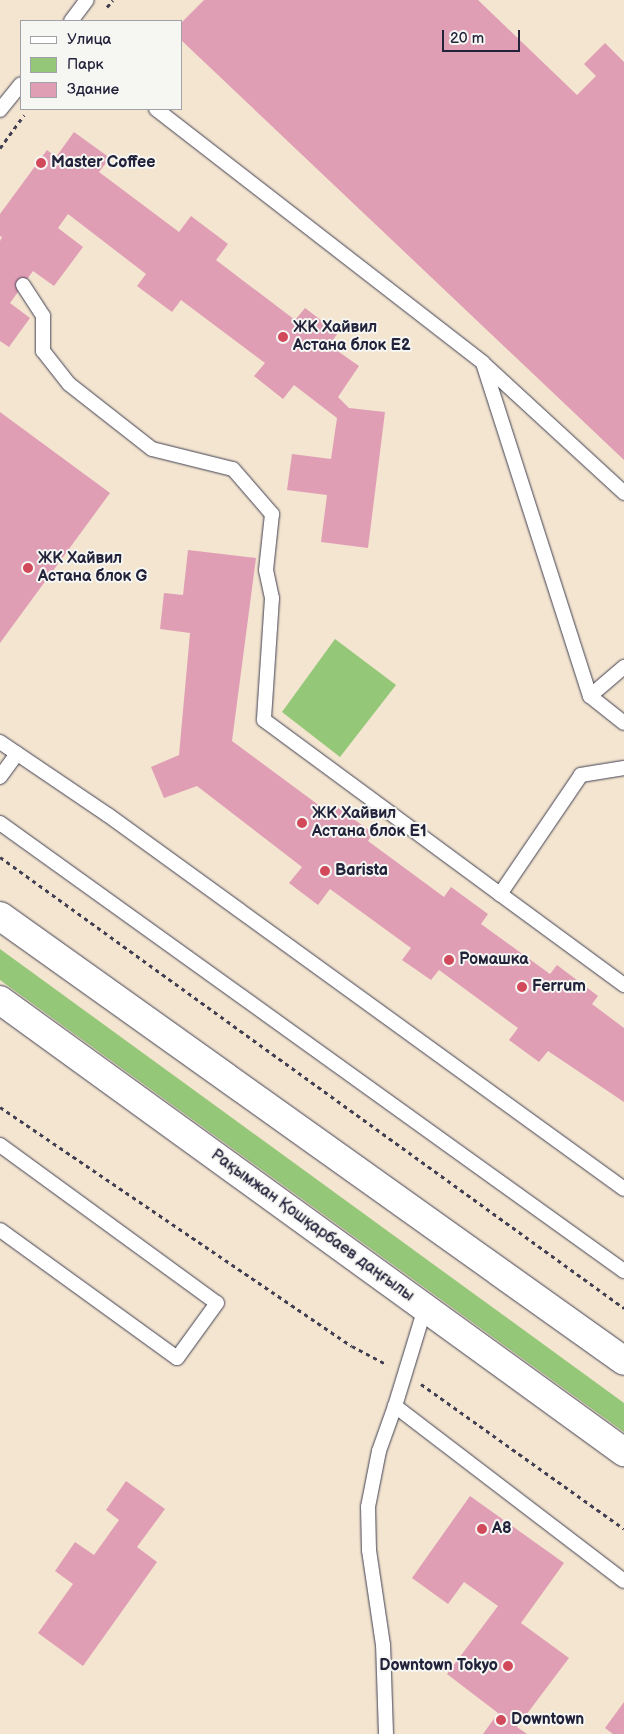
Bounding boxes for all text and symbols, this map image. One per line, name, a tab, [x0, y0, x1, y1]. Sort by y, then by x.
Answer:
legend	[20, 20, 182, 110]
scale bar	[444, 20, 522, 52]
text: 20 m	[450, 29, 484, 48]
text: Улица	[67, 30, 111, 49]
text: Парк	[67, 55, 104, 74]
text: Здание	[67, 80, 119, 99]
place label: Master Coffee	[51, 153, 155, 173]
marker: Master Coffee	[35, 157, 47, 169]
place label: ЖК Хайвил Астана блок E2	[293, 318, 411, 356]
marker: ЖК Хайвил Астана блок E2	[277, 331, 289, 343]
place label: ЖК Хайвил Астана блок G	[38, 549, 147, 587]
marker: ЖК Хайвил Астана блок G	[22, 562, 34, 574]
place label: ЖК Хайвил Астана блок E1	[312, 804, 427, 842]
marker: ЖК Хайвил Астана блок E1	[296, 817, 308, 829]
place label: Barista	[335, 861, 388, 881]
marker: Barista	[319, 865, 331, 877]
place label: Ромашка	[459, 950, 528, 970]
marker: Ромашка	[443, 954, 455, 966]
place label: Ferrum	[532, 977, 586, 997]
marker: Ferrum	[516, 981, 528, 993]
street label: Рақымжан Қошқарбаев даңғылы	[207, 1146, 417, 1306]
place label: А8	[492, 1519, 512, 1539]
marker: А8	[476, 1523, 488, 1535]
place label: Downtown Tokyo	[379, 1656, 498, 1676]
marker: Downtown Tokyo	[502, 1660, 514, 1672]
place label: Downtown	[511, 1710, 584, 1730]
marker: Downtown	[495, 1714, 507, 1726]

